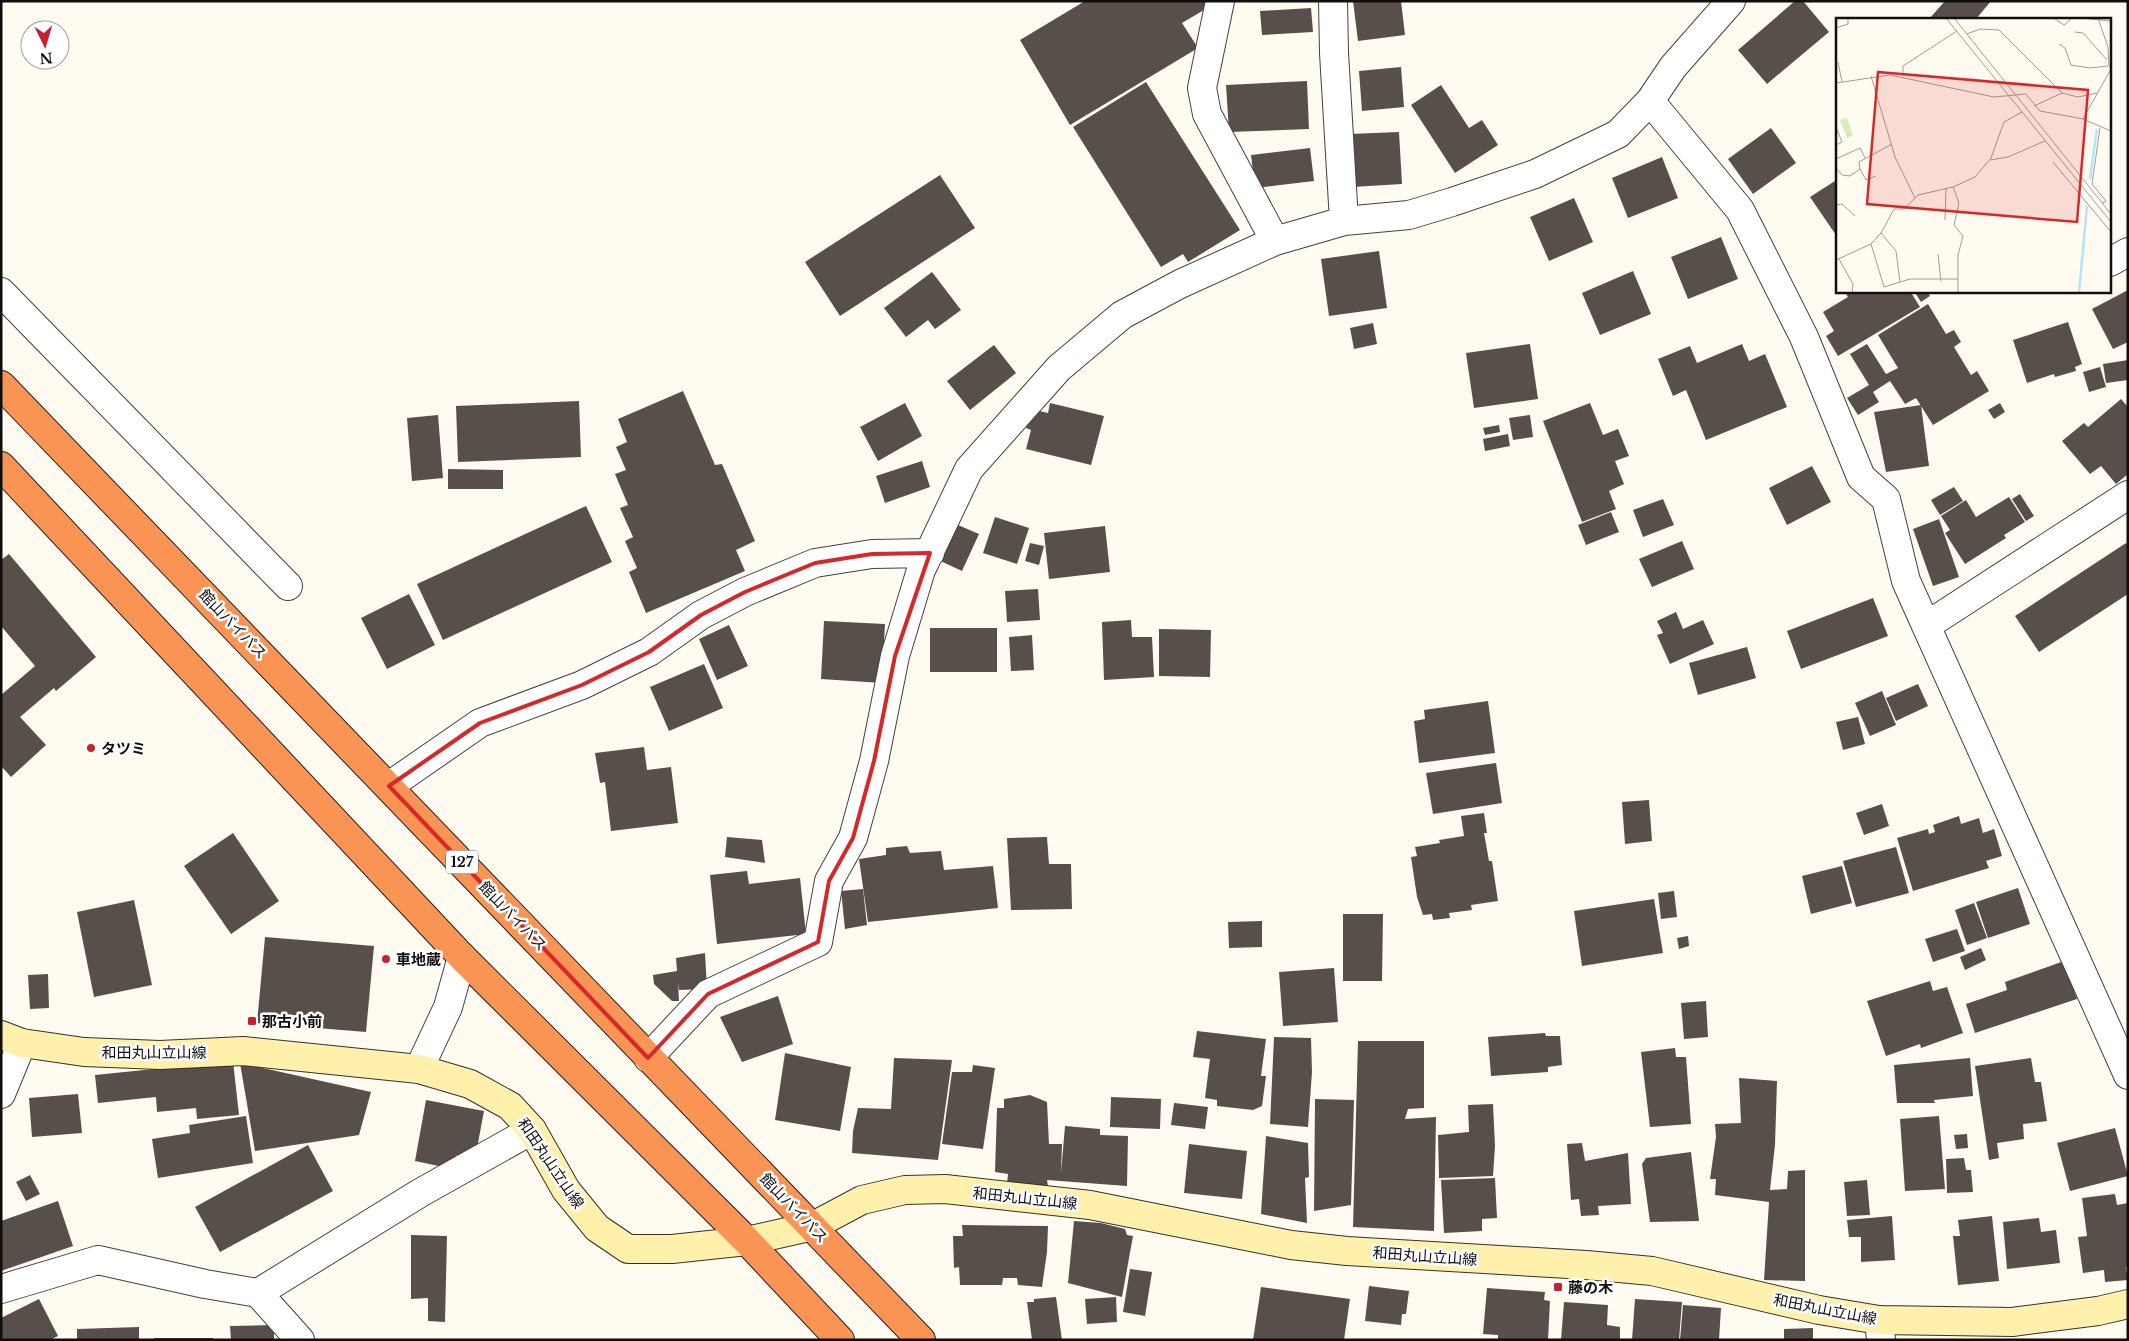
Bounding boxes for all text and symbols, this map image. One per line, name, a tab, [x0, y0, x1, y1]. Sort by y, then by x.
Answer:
inset map	[1836, 18, 2112, 292]
north arrow	[20, 20, 70, 70]
text: N	[39, 48, 53, 67]
street label: 館山バイパス	[195, 585, 271, 663]
place label: タツミ	[101, 739, 146, 758]
marker: タツミ	[85, 742, 97, 754]
road number: 127	[446, 850, 478, 874]
street label: 館山バイパス	[475, 877, 551, 955]
place label: 車地蔵	[396, 950, 441, 969]
marker: 車地蔵	[380, 953, 392, 965]
place label: 那古小前	[262, 1012, 322, 1031]
marker: 那古小前	[246, 1015, 258, 1027]
street label: 和田丸山立山線	[101, 1043, 207, 1062]
street label: 和田丸山立山線	[514, 1114, 588, 1212]
street label: 館山バイパス	[756, 1169, 832, 1247]
street label: 和田丸山立山線	[972, 1183, 1078, 1213]
street label: 和田丸山立山線	[1372, 1243, 1478, 1269]
place label: 藤の木	[1568, 1278, 1613, 1297]
marker: 藤の木	[1552, 1281, 1564, 1293]
street label: 和田丸山立山線	[1772, 1290, 1878, 1328]

